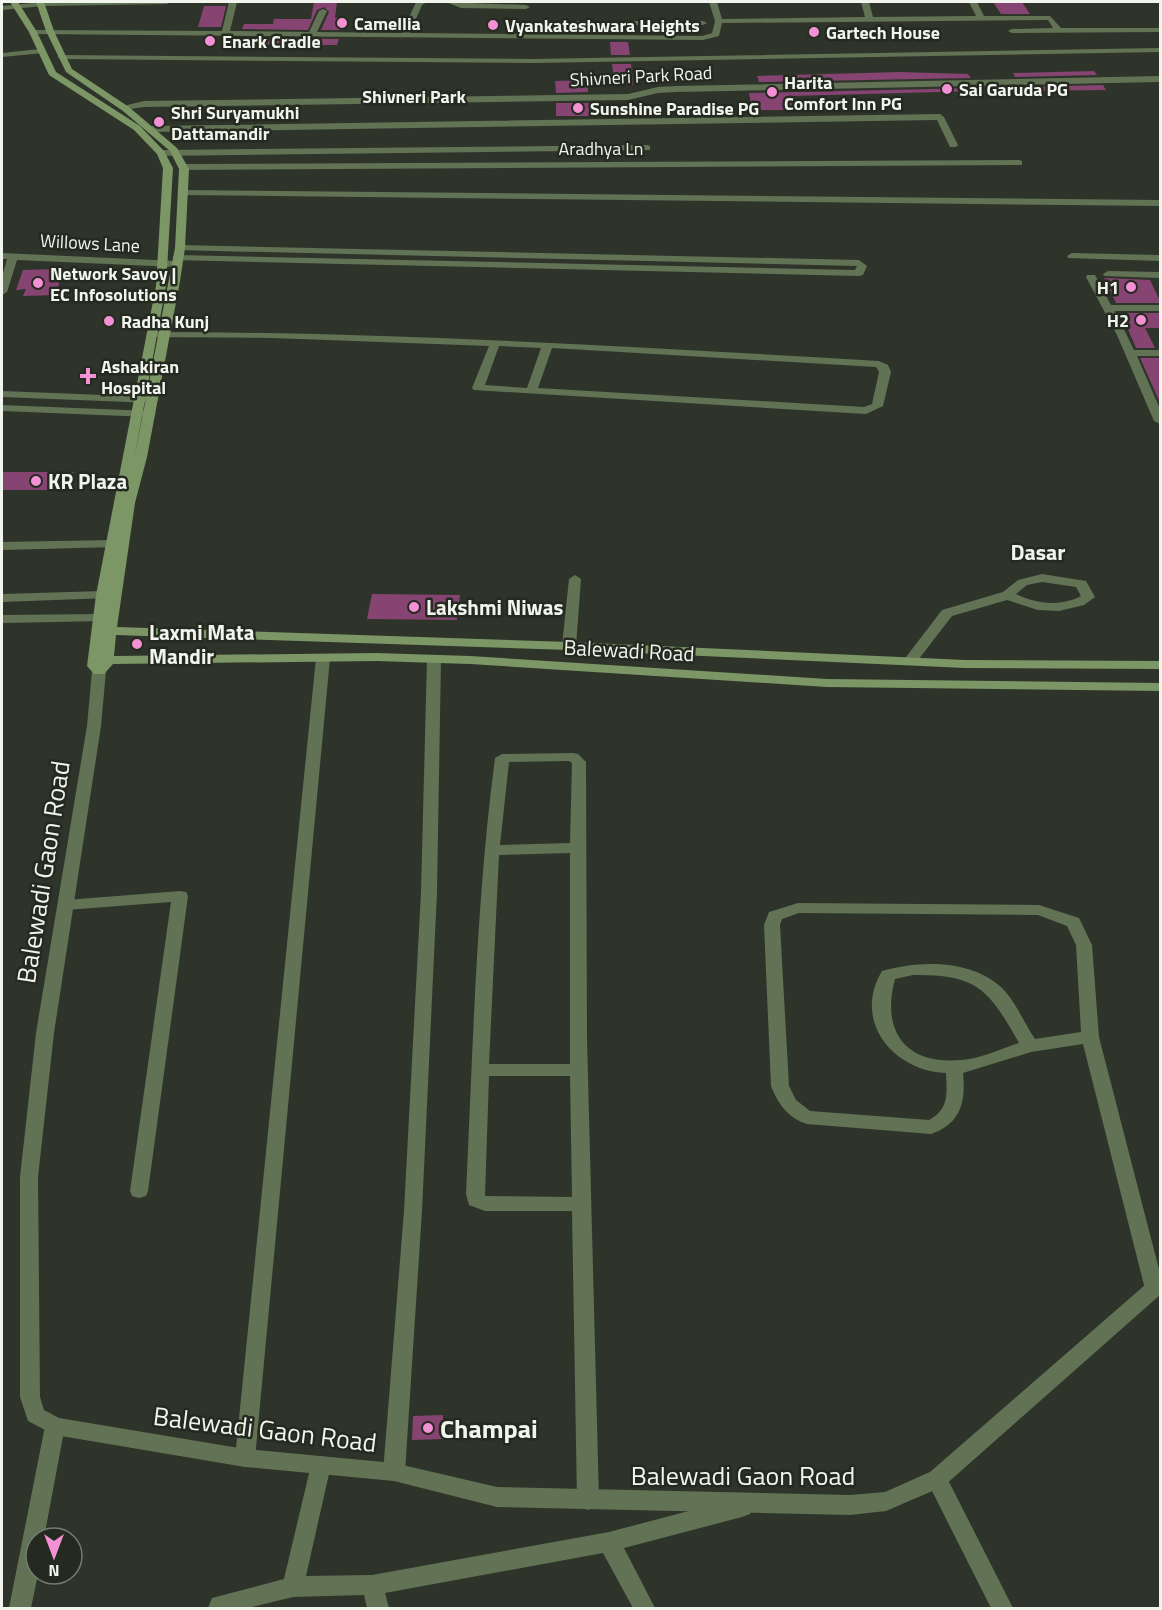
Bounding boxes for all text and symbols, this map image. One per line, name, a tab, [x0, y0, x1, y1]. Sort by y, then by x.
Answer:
place label: Camellia	[354, 10, 421, 37]
place label: Vyankateshwara Heights	[505, 12, 700, 39]
marker: Camellia	[335, 16, 349, 30]
marker: Vyankateshwara Heights	[486, 18, 500, 32]
place label: Gartech House	[826, 19, 940, 46]
marker: Gartech House	[807, 25, 821, 39]
place label: Enark Cradle	[222, 28, 321, 55]
marker: Enark Cradle	[203, 34, 217, 48]
street label: Shivneri Park Road	[569, 59, 713, 93]
place label: Harita Comfort Inn PG	[784, 69, 902, 117]
place label: Sai Garuda PG	[959, 76, 1068, 103]
marker: Sai Garuda PG	[940, 82, 954, 96]
district label: Shivneri Park	[362, 83, 466, 110]
marker: Harita Comfort Inn PG	[765, 85, 779, 99]
place label: Sunshine Paradise PG	[590, 95, 759, 122]
place label: Shri Suryamukhi Dattamandir	[171, 99, 299, 147]
marker: Sunshine Paradise PG	[571, 101, 585, 115]
marker: Shri Suryamukhi Dattamandir	[152, 115, 166, 129]
street label: Aradhya Ln	[559, 135, 643, 162]
street label: Willows Lane	[39, 227, 141, 259]
place label: Network Savoy | EC Infosolutions	[50, 260, 177, 308]
place label: H1	[1097, 274, 1119, 301]
marker: Network Savoy | EC Infosolutions	[31, 276, 45, 290]
marker: H1	[1124, 280, 1138, 294]
place label: H2	[1107, 307, 1129, 334]
place label: Radha Kunj	[121, 308, 209, 335]
marker: H2	[1134, 313, 1148, 327]
marker: Radha Kunj	[102, 314, 116, 328]
place label: Ashakiran Hospital	[101, 353, 179, 401]
marker: Ashakiran Hospital	[79, 367, 97, 385]
place label: KR Plaza	[48, 465, 127, 497]
marker: KR Plaza	[29, 474, 43, 488]
district label: Dasar	[1010, 535, 1066, 569]
place label: Lakshmi Niwas	[426, 591, 564, 623]
marker: Lakshmi Niwas	[407, 600, 421, 614]
place label: Laxmi Mata Mandir	[149, 616, 255, 672]
street label: Balewadi Road	[563, 631, 695, 669]
marker: Laxmi Mata Mandir	[130, 637, 144, 651]
street label: Balewadi Gaon Road	[6, 758, 80, 986]
street label: Balewadi Gaon Road	[151, 1396, 379, 1462]
place label: Champai	[440, 1409, 538, 1448]
marker: Champai	[421, 1421, 435, 1435]
street label: Balewadi Gaon Road	[631, 1456, 855, 1495]
north arrow	[24, 1526, 84, 1586]
text: N	[48, 1559, 60, 1583]

